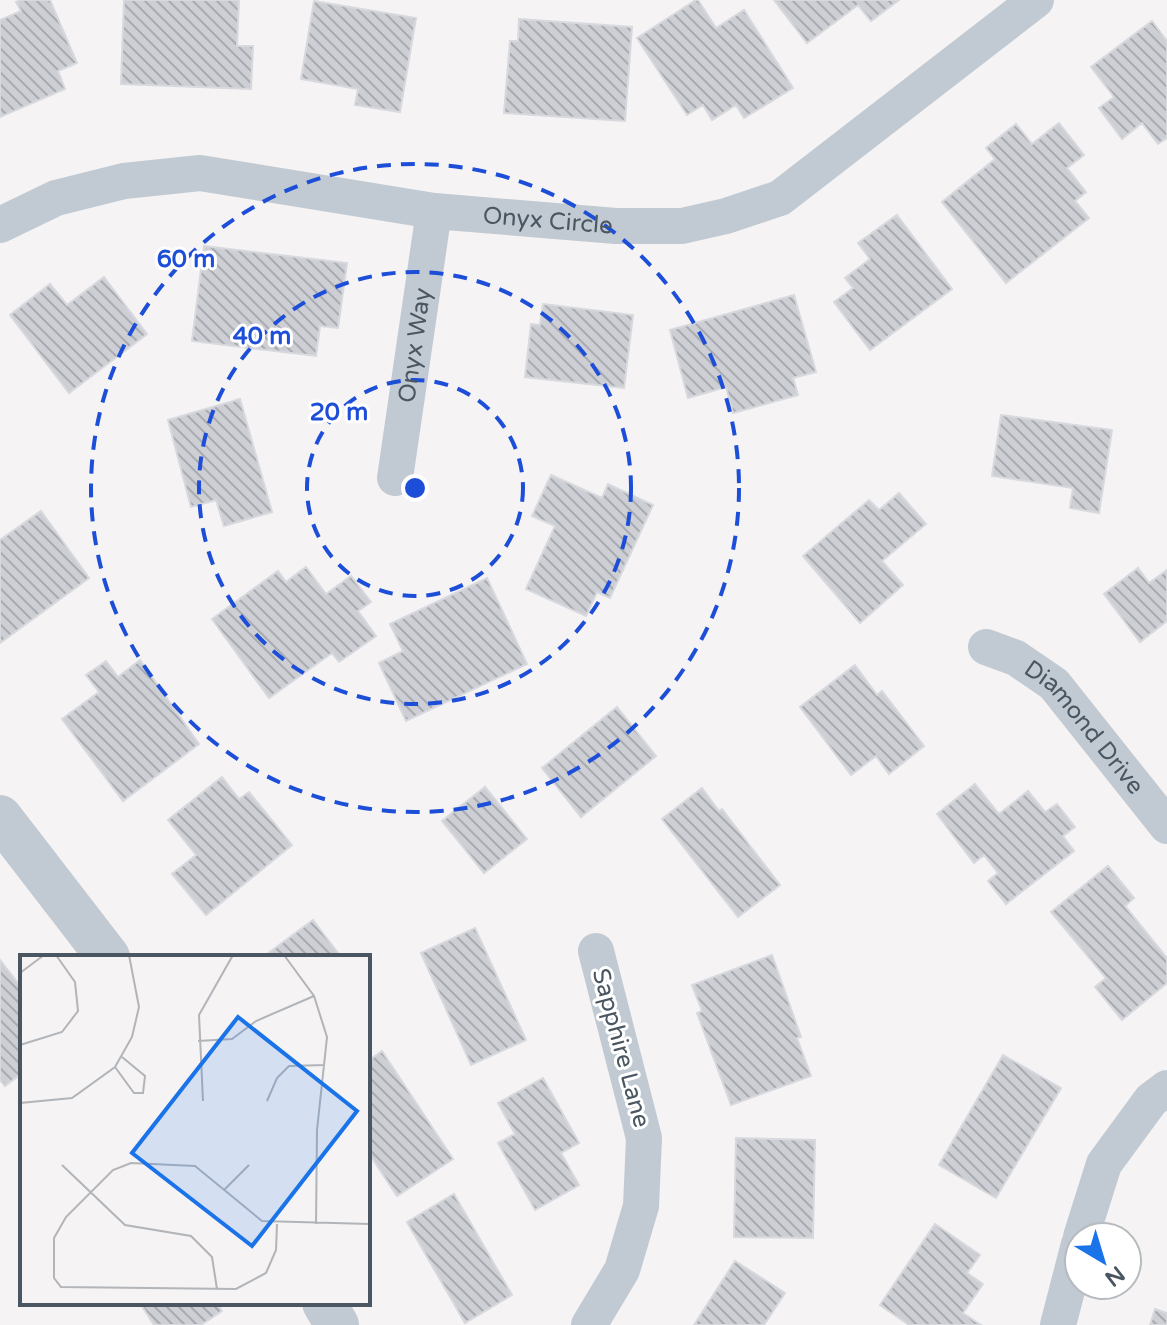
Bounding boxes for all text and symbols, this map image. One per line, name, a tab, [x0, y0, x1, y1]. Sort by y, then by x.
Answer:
street label: Onyx Circle	[482, 201, 614, 240]
text: 60 m	[157, 245, 215, 274]
street label: Onyx Way	[392, 286, 437, 405]
text: 40 m	[233, 322, 291, 351]
text: 20 m	[310, 398, 368, 427]
centre of rings	[401, 474, 429, 502]
street label: Diamond Drive	[1019, 654, 1150, 800]
inset map	[20, 955, 370, 1305]
street label: Sapphire Lane	[586, 965, 656, 1131]
north arrow	[1063, 1221, 1143, 1301]
text: N	[1100, 1260, 1130, 1292]

